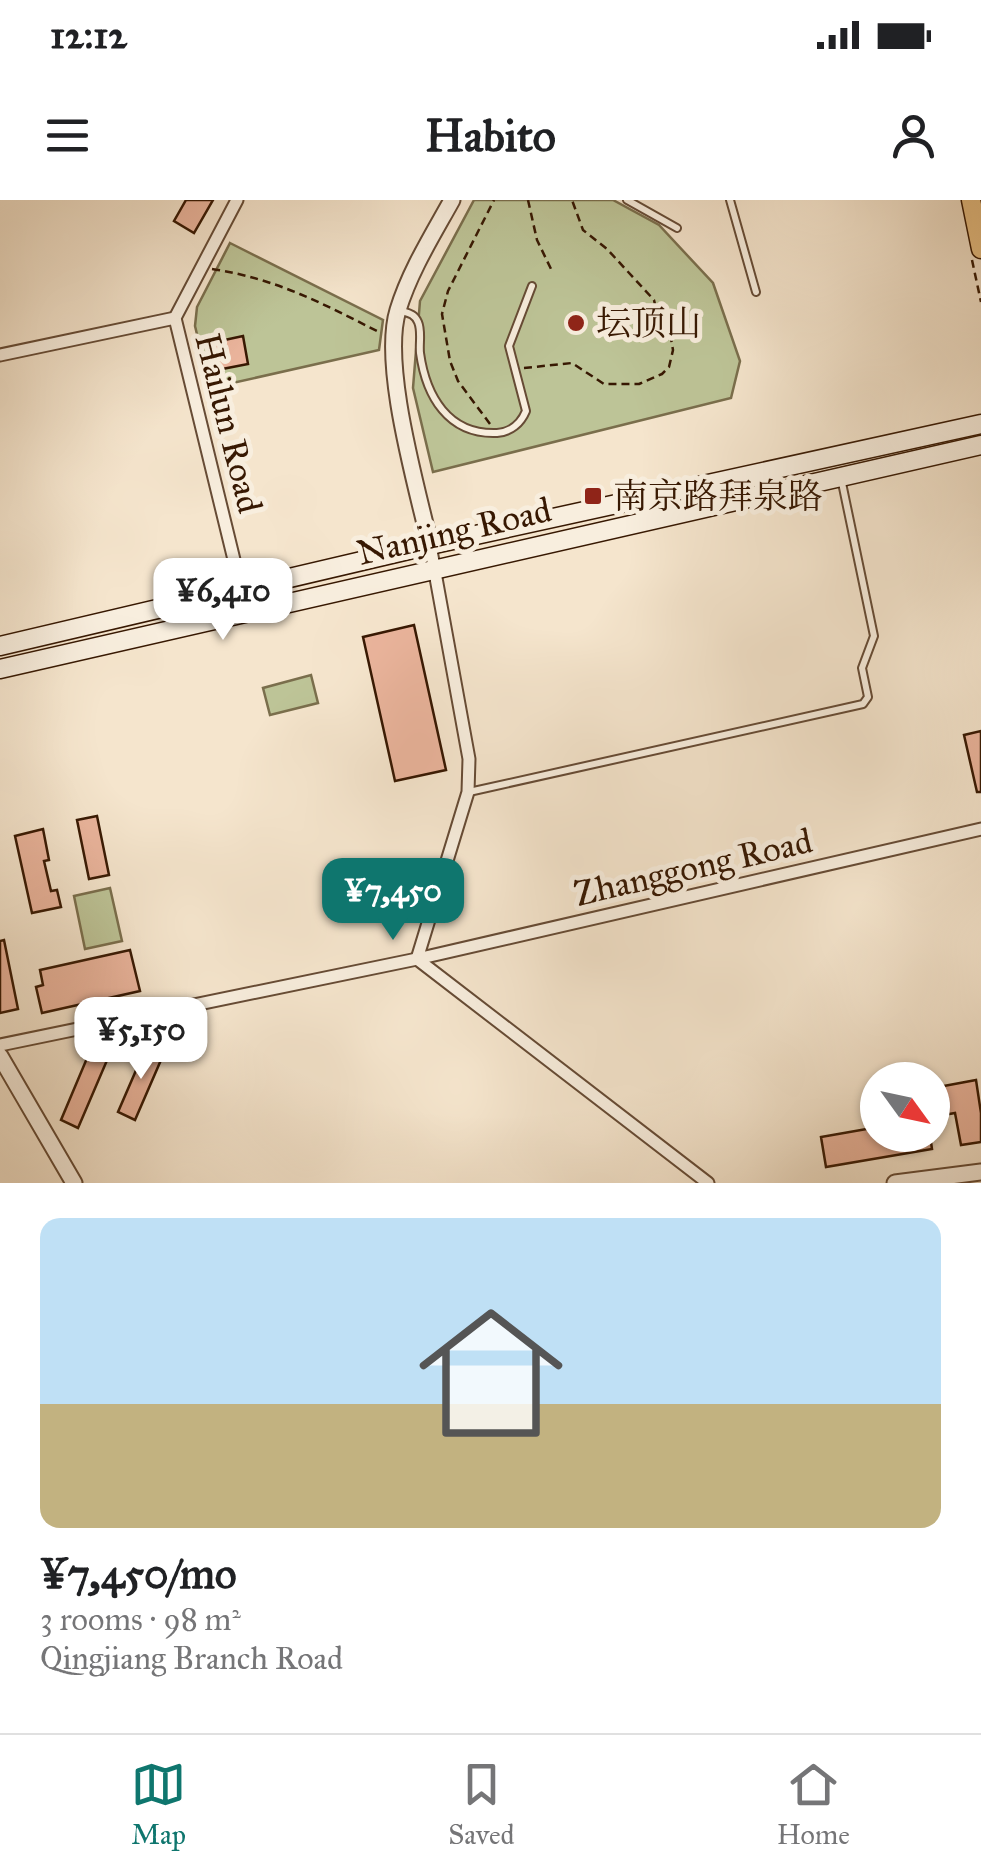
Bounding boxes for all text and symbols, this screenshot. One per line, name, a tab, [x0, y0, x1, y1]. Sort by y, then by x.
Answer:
text: 12:12	[50, 12, 127, 58]
icon: menu	[40, 108, 95, 163]
text: Habito	[425, 108, 556, 163]
icon: person	[886, 108, 941, 163]
place label: 坛顶山	[596, 302, 701, 345]
marker: 坛顶山	[565, 312, 587, 334]
street label: Hailun Road	[185, 329, 272, 518]
place label: 南京路拜泉路	[613, 475, 823, 518]
marker: 南京路拜泉路	[582, 485, 604, 507]
street label: Nanjing Road	[353, 488, 556, 575]
pin: ¥6,410	[142, 558, 304, 643]
text: ¥6,410	[175, 571, 271, 610]
street label: Zhanggong Road	[570, 819, 817, 916]
pin: ¥7,450	[312, 858, 474, 943]
text: ¥7,450	[344, 871, 442, 910]
pin: ¥5,150	[60, 997, 222, 1082]
text: ¥5,150	[96, 1010, 186, 1049]
north arrow	[860, 1062, 950, 1152]
map controls	[860, 1062, 950, 1152]
icon: home	[401, 1283, 581, 1463]
text: ¥7,450/mo	[40, 1548, 236, 1600]
text: 3 rooms · 98 m²	[40, 1600, 241, 1639]
text: Qingjiang Branch Road	[40, 1639, 343, 1678]
tab: Map	[131, 1757, 186, 1852]
tab: Saved	[448, 1757, 515, 1852]
tab: Home	[777, 1757, 850, 1852]

